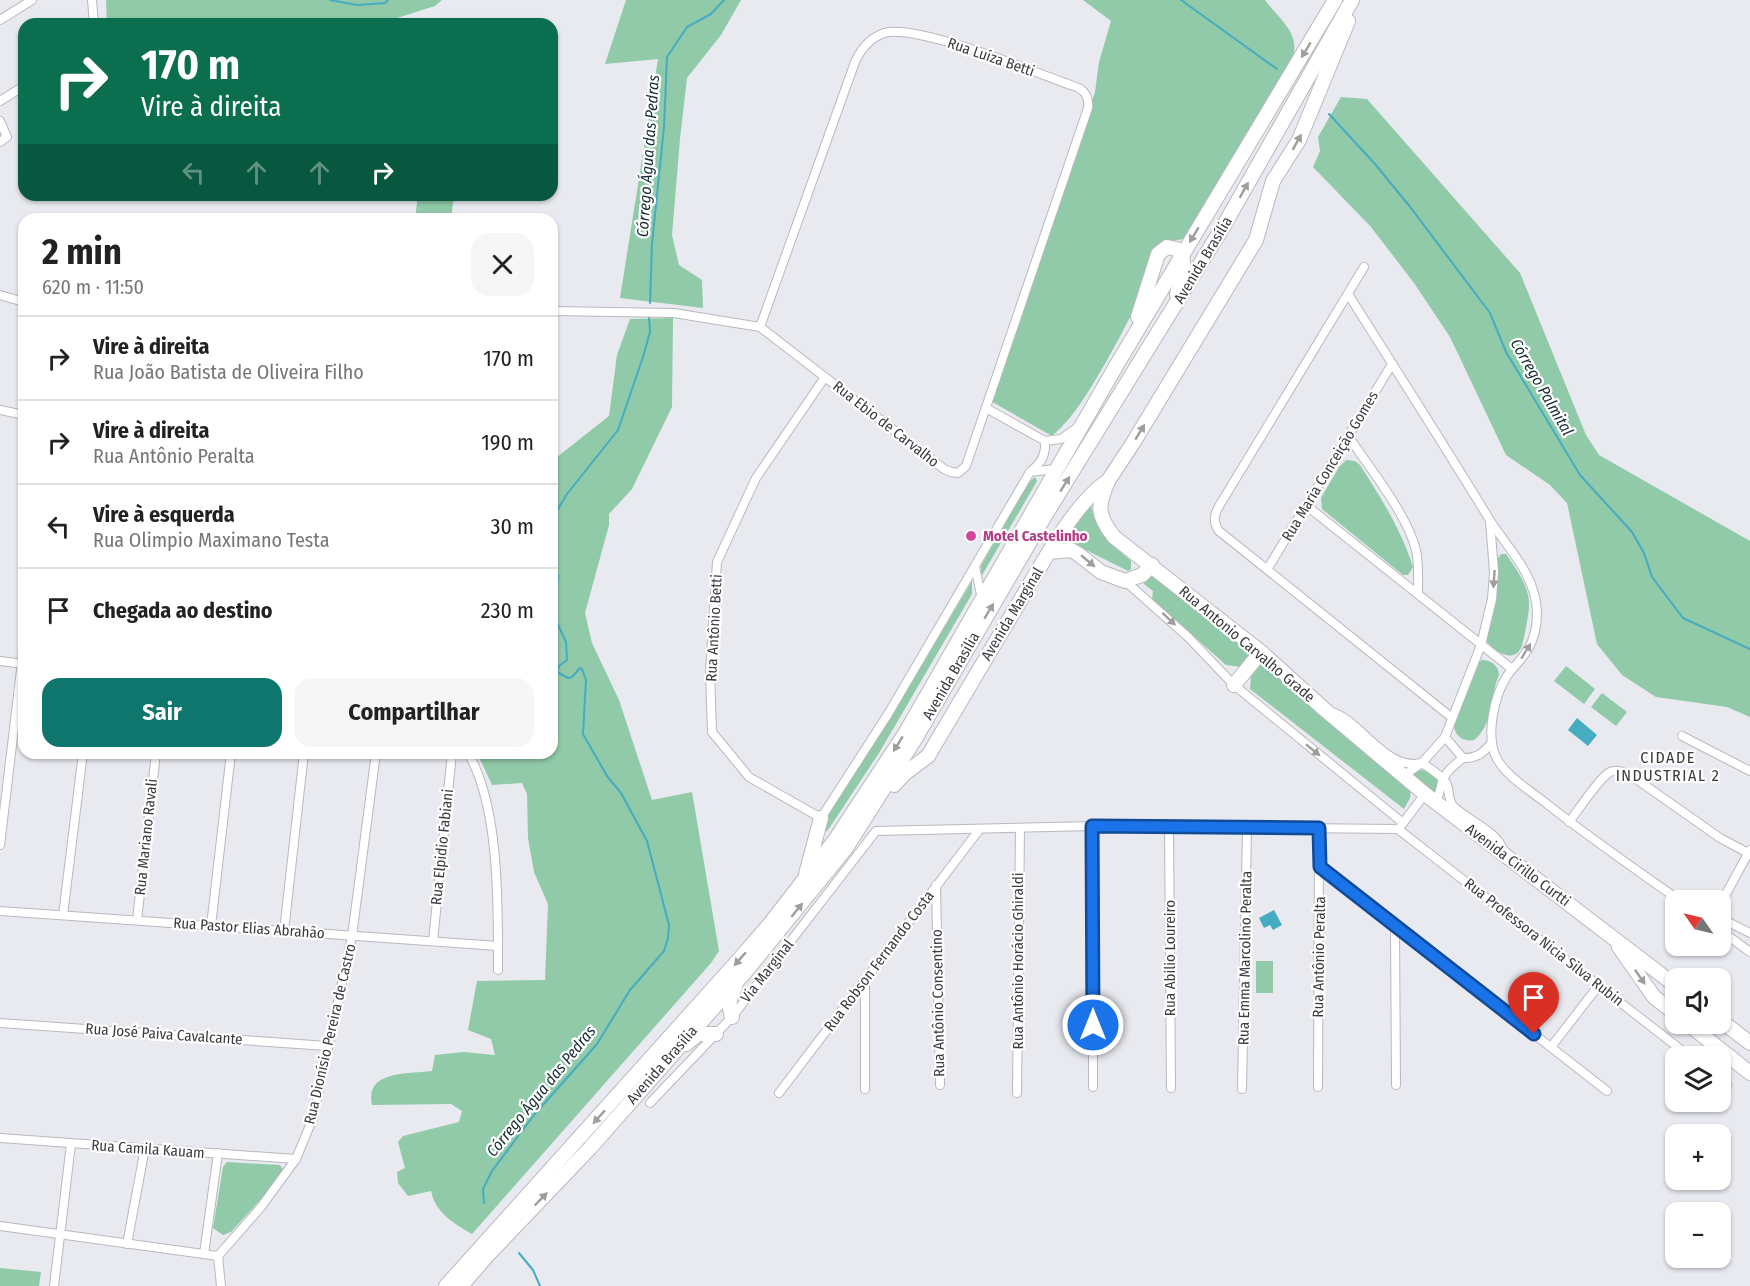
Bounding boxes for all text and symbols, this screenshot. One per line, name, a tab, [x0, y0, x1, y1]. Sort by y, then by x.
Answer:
street label: Rua Luíza Betti	[945, 34, 1037, 80]
text: 170 m	[141, 40, 240, 90]
icon: right	[42, 42, 120, 120]
one-way arrow	[1300, 42, 1311, 58]
water label: Córrego Água das Pedras	[632, 74, 663, 238]
text: Vire à direita	[141, 91, 281, 123]
one-way arrow	[1292, 133, 1302, 150]
icon: left	[177, 156, 210, 189]
icon: ahead	[240, 156, 273, 189]
icon: ahead	[303, 156, 336, 189]
icon: right	[366, 156, 399, 189]
one-way arrow	[1238, 182, 1249, 198]
street label: Avenida Brasília	[1170, 213, 1236, 307]
one-way arrow	[1188, 227, 1199, 243]
text: 2 min	[42, 230, 122, 274]
button: close	[471, 233, 534, 296]
text: 620 m · 11:50	[42, 275, 144, 299]
text: Vire à direita	[93, 333, 209, 360]
water label: Córrego Palmital	[1507, 335, 1577, 439]
icon: right	[42, 342, 75, 375]
text: 170 m	[483, 345, 534, 372]
text: Rua João Batista de Oliveira Filho	[93, 360, 364, 384]
street label: Rua Ebio de Carvalho	[829, 377, 943, 471]
street label: Rua Maria Conceição Gomes	[1278, 388, 1382, 544]
text: Vire à direita	[93, 417, 209, 444]
one-way arrow	[1134, 424, 1145, 440]
icon: right	[42, 426, 75, 459]
text: 190 m	[481, 429, 534, 456]
text: Rua Antônio Peralta	[93, 444, 255, 468]
one-way arrow	[1060, 475, 1071, 492]
text: Vire à esquerda	[93, 501, 235, 528]
icon: left	[42, 510, 75, 543]
text: 30 m	[491, 513, 534, 540]
place label: Motel Castelinho	[983, 527, 1088, 545]
text: Rua Olimpio Maximano Testa	[93, 528, 330, 552]
marker: Motel Castelinho	[964, 529, 978, 543]
one-way arrow	[1080, 555, 1096, 568]
street label: Avenida Marginal	[977, 564, 1047, 664]
one-way arrow	[1489, 569, 1498, 588]
street label: Rua Antônio Betti	[702, 574, 726, 682]
street label: Rua Antonio Carvalho Grade	[1176, 582, 1318, 706]
icon: arrive	[42, 594, 75, 627]
text: Chegada ao destino	[93, 597, 273, 624]
text: 230 m	[481, 597, 534, 624]
one-way arrow	[983, 603, 994, 619]
one-way arrow	[1162, 612, 1177, 626]
street label: Avenida Brasília	[919, 629, 983, 723]
one-way arrow	[1521, 642, 1532, 659]
button: Sair	[42, 678, 282, 747]
button: Compartilhar	[294, 678, 534, 747]
one-way arrow	[893, 736, 904, 752]
one-way arrow	[1305, 744, 1321, 757]
district label: CIDADE INDUSTRIAL 2	[1616, 748, 1720, 785]
street label: Rua Mariano Ravali	[131, 778, 161, 896]
street label: Rua Elpidio Fabiani	[427, 788, 457, 906]
street label: Avenida Cirillo Curtti	[1462, 820, 1574, 910]
street label: Rua Emma Marcolino Peralta	[1234, 871, 1256, 1045]
street label: Rua Antônio Horácio Ghiraldi	[1009, 872, 1027, 1050]
street label: Rua Professora Nicia Silva Rubin	[1461, 874, 1627, 1010]
street label: Rua Robson Fernando Costa	[820, 887, 938, 1035]
north arrow	[1665, 890, 1731, 956]
map controls	[1665, 890, 1731, 1268]
street label: Rua Antônio Peralta	[1309, 896, 1329, 1018]
street label: Rua Abilio Loureiro	[1161, 900, 1179, 1016]
one-way arrow	[790, 902, 802, 917]
street label: Rua Pastor Elias Abrahão	[173, 914, 326, 942]
street label: Rua Antônio Consentino	[928, 929, 948, 1077]
street label: Via Marginal	[737, 936, 797, 1006]
street label: Rua Dionísio Pereira de Castro	[300, 942, 360, 1126]
one-way arrow	[734, 951, 747, 966]
button: sound	[1665, 968, 1731, 1034]
one-way arrow	[1634, 969, 1646, 985]
pin	[1508, 972, 1559, 1034]
icon: arrive	[1517, 981, 1550, 1014]
position arrow	[1061, 993, 1125, 1057]
street label: Rua José Paiva Cavalcante	[85, 1020, 243, 1048]
water label: Córrego Água das Pedras	[482, 1021, 600, 1160]
street label: Avenida Brasília	[623, 1022, 701, 1108]
button: layers	[1665, 1046, 1731, 1112]
one-way arrow	[593, 1109, 606, 1124]
button: +	[1665, 1124, 1731, 1190]
street label: Rua Camila Kauam	[91, 1136, 205, 1162]
one-way arrow	[533, 1193, 547, 1207]
button: −	[1665, 1202, 1731, 1268]

